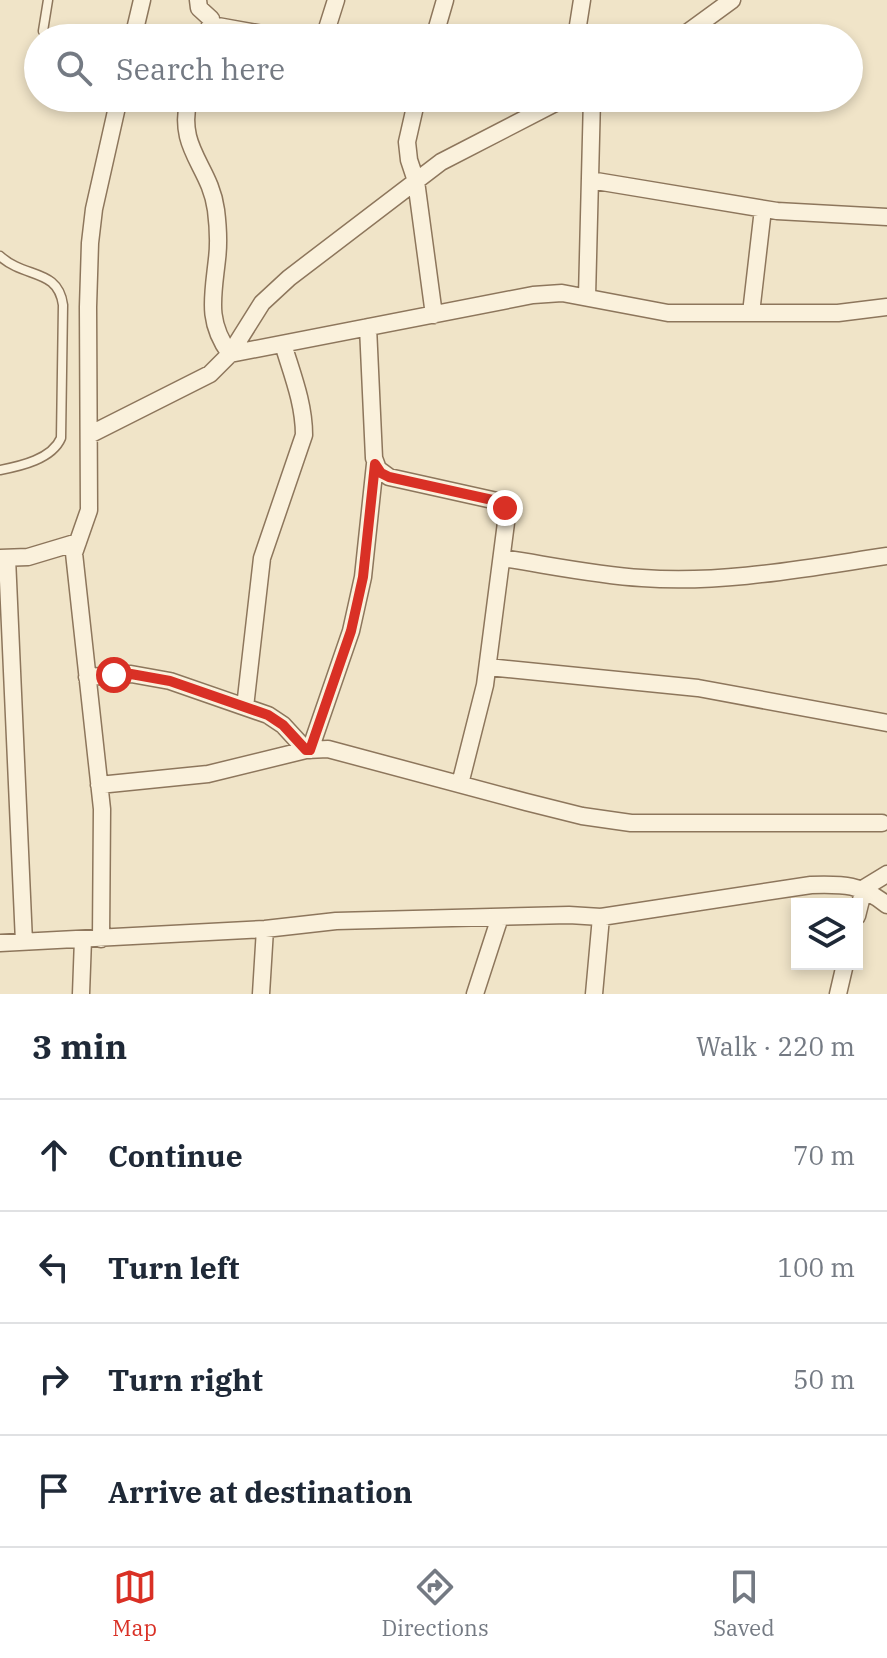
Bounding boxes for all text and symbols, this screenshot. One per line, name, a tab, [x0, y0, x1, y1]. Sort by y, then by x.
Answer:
search box	[24, 24, 863, 112]
icon: search	[52, 46, 96, 90]
text: Search here	[116, 49, 285, 88]
route end	[487, 490, 523, 526]
route start	[96, 657, 132, 693]
map controls	[791, 898, 863, 970]
button: layers	[791, 898, 863, 970]
text: 3 min	[32, 1024, 127, 1068]
text: Walk · 220 m	[696, 1029, 855, 1063]
icon: ahead	[32, 1133, 76, 1177]
text: Continue	[108, 1136, 243, 1175]
text: 70 m	[793, 1138, 855, 1172]
icon: left	[32, 1245, 76, 1289]
text: Turn left	[108, 1248, 240, 1287]
text: 100 m	[777, 1250, 855, 1284]
icon: right	[32, 1357, 76, 1401]
text: Turn right	[108, 1360, 263, 1399]
text: 50 m	[793, 1362, 855, 1396]
icon: arrive	[32, 1469, 76, 1513]
text: Arrive at destination	[108, 1472, 413, 1511]
tab: Map	[112, 1565, 157, 1642]
tab: Directions	[381, 1565, 489, 1642]
tab: Saved	[713, 1565, 775, 1642]

